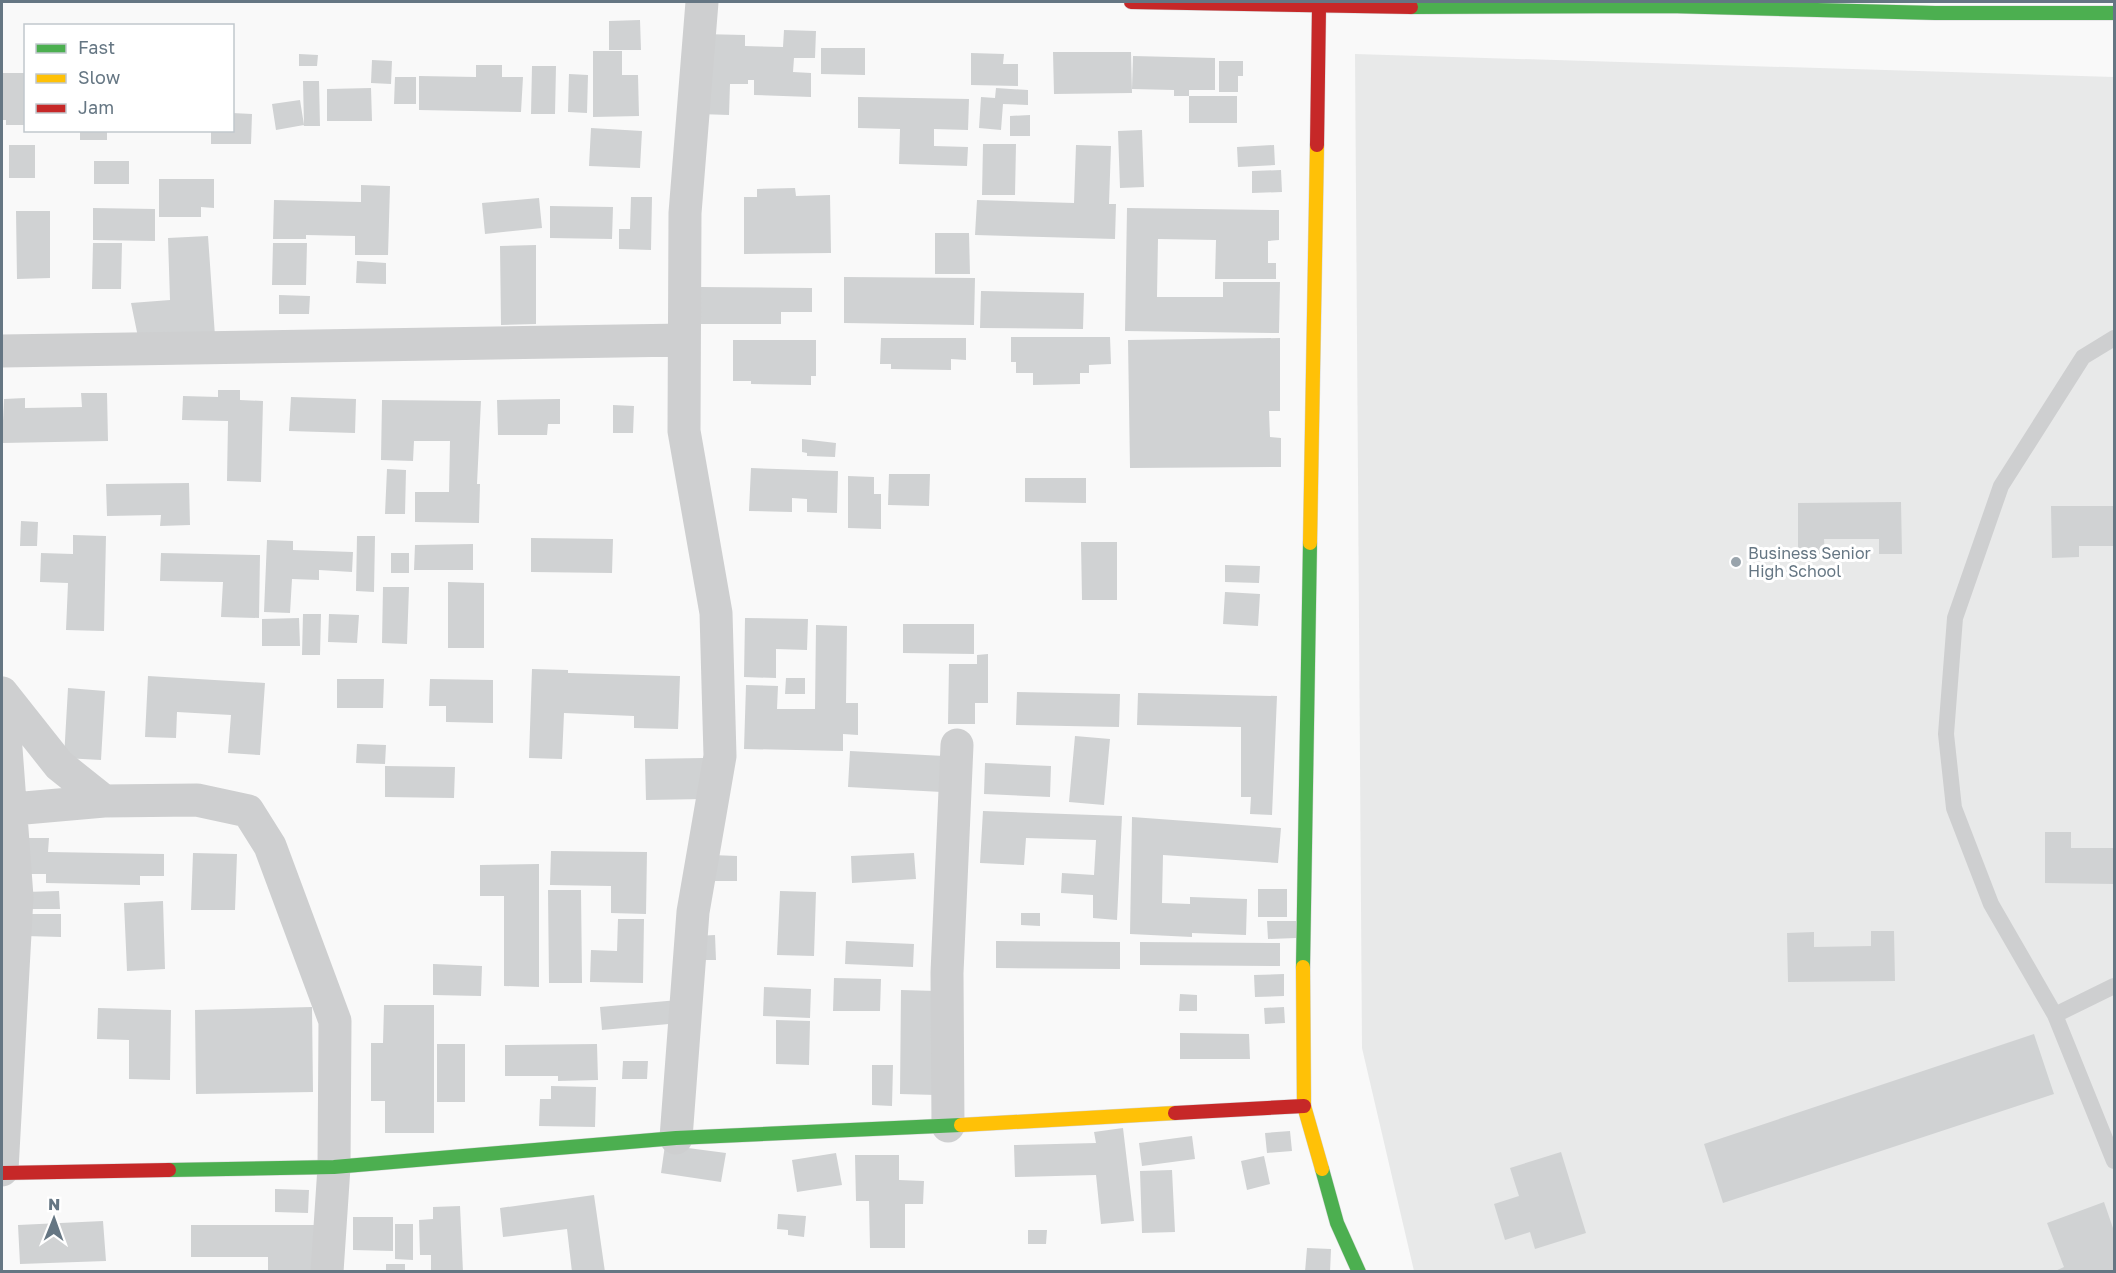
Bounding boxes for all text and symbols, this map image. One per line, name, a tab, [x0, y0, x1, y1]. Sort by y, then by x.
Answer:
legend	[24, 24, 234, 132]
text: Fast	[78, 36, 115, 58]
text: Slow	[78, 66, 121, 88]
text: Jam	[78, 96, 114, 118]
place label: Business Senior High School	[1748, 543, 1871, 581]
marker: Business Senior High School	[1729, 555, 1743, 569]
north arrow	[24, 1189, 84, 1249]
text: N	[48, 1194, 61, 1214]

